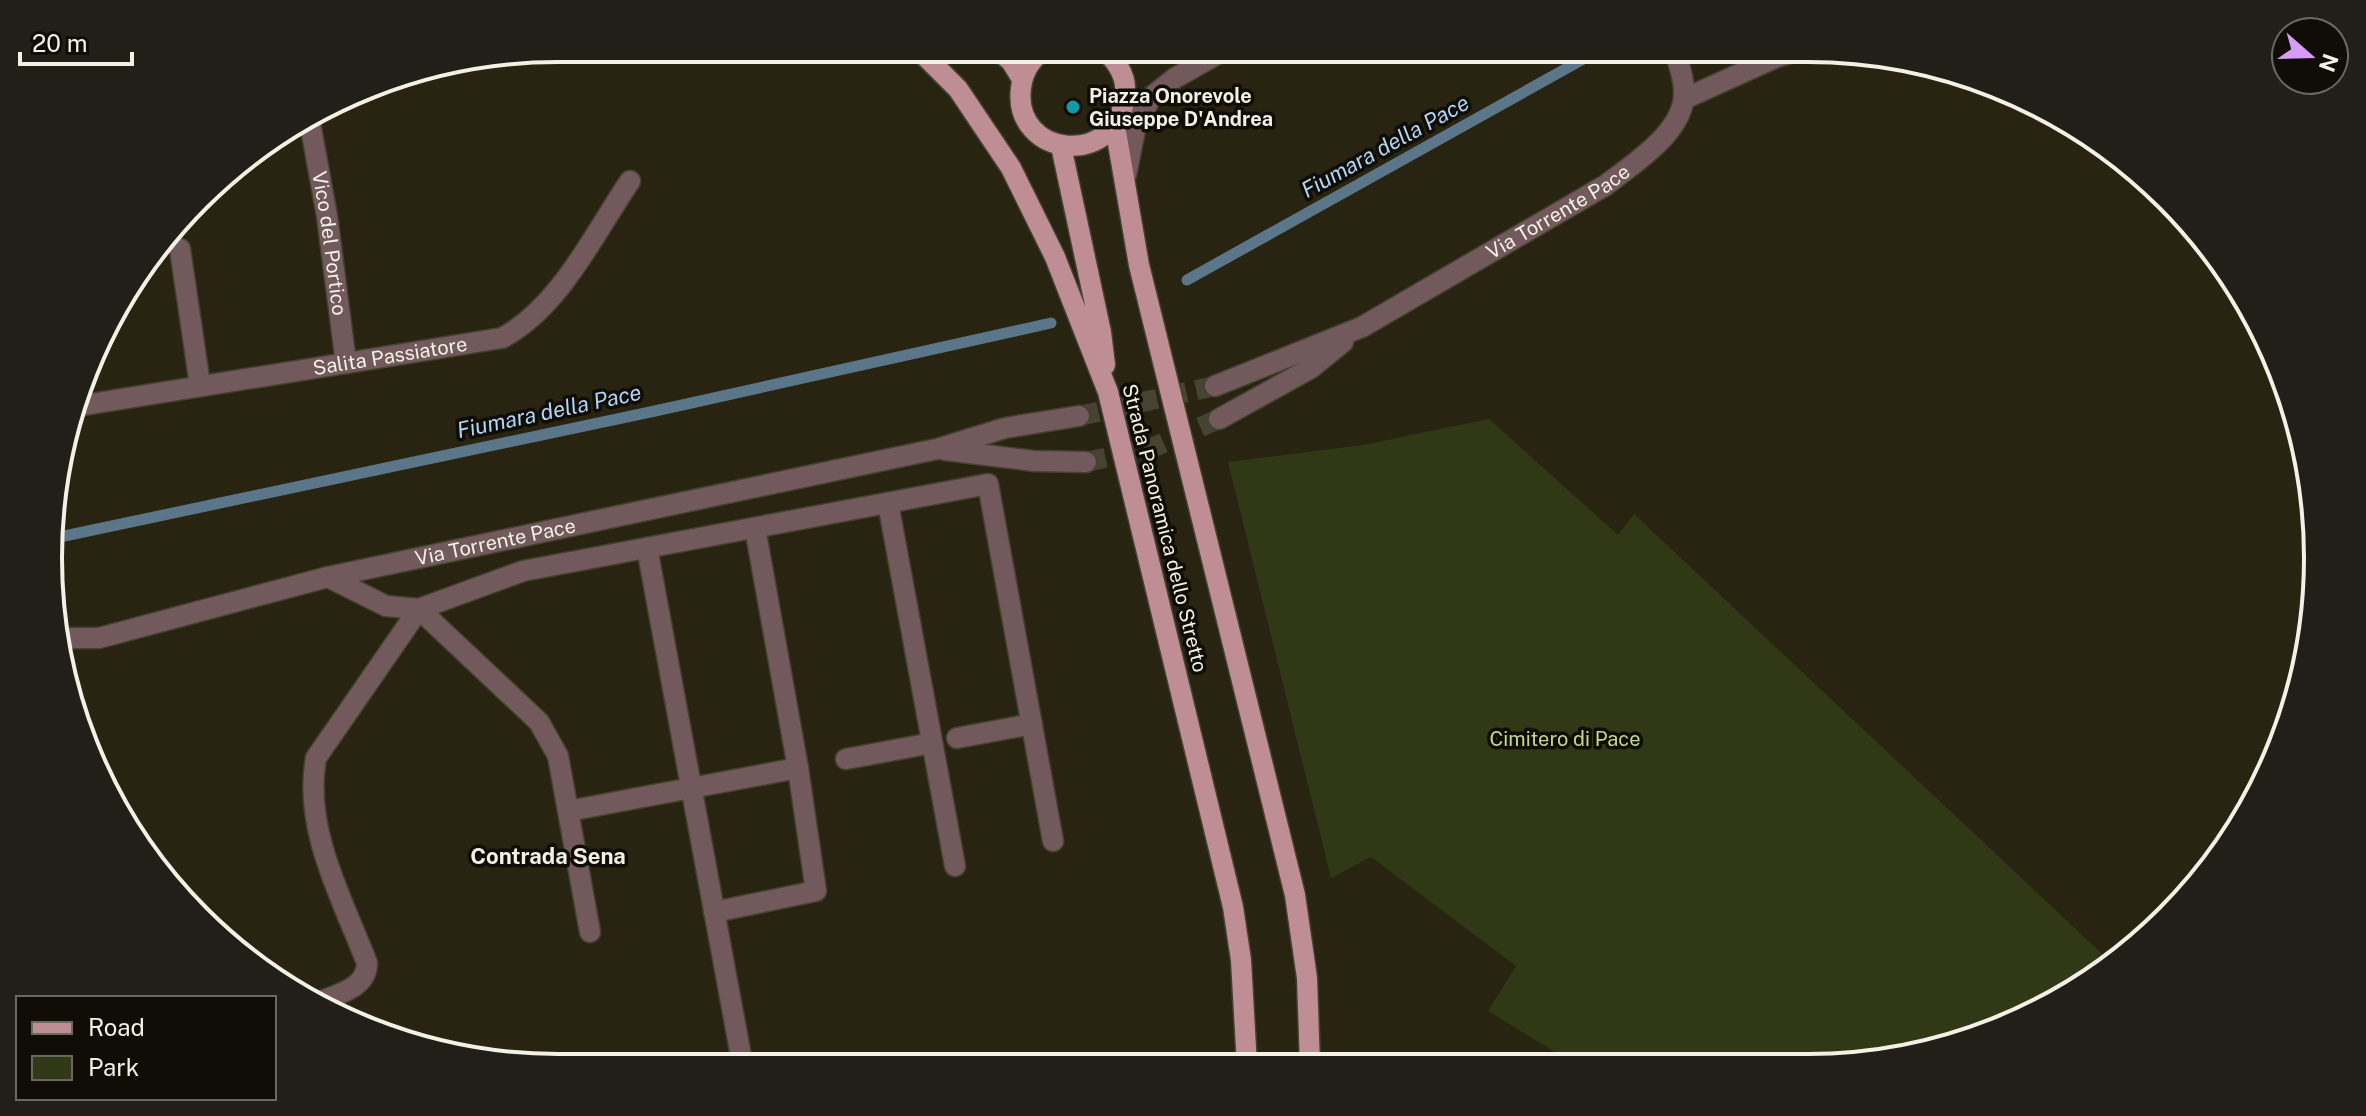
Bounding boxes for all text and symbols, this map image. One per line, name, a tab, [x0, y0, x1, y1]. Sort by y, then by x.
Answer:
scale bar	[20, 16, 132, 66]
north arrow	[2270, 16, 2350, 96]
text: 20 m	[32, 29, 88, 57]
text: N	[2314, 50, 2344, 75]
place label: Piazza Onorevole Giuseppe D'Andrea	[1089, 84, 1273, 131]
water label: Fiumara della Pace	[1297, 89, 1473, 203]
marker: Piazza Onorevole Giuseppe D'Andrea	[1064, 98, 1082, 116]
street label: Via Torrente Pace	[1482, 159, 1635, 264]
street label: Vico del Portico	[307, 169, 352, 317]
street label: Salita Passiatore	[311, 332, 469, 380]
water label: Fiumara della Pace	[454, 379, 644, 443]
street label: Strada Panoramica dello Stretto	[1118, 381, 1212, 675]
street label: Via Torrente Pace	[413, 513, 578, 570]
park label: Cimitero di Pace	[1490, 727, 1640, 751]
district label: Contrada Sena	[470, 843, 626, 869]
legend	[16, 996, 276, 1100]
text: Road	[88, 1013, 145, 1041]
text: Park	[88, 1053, 139, 1081]

